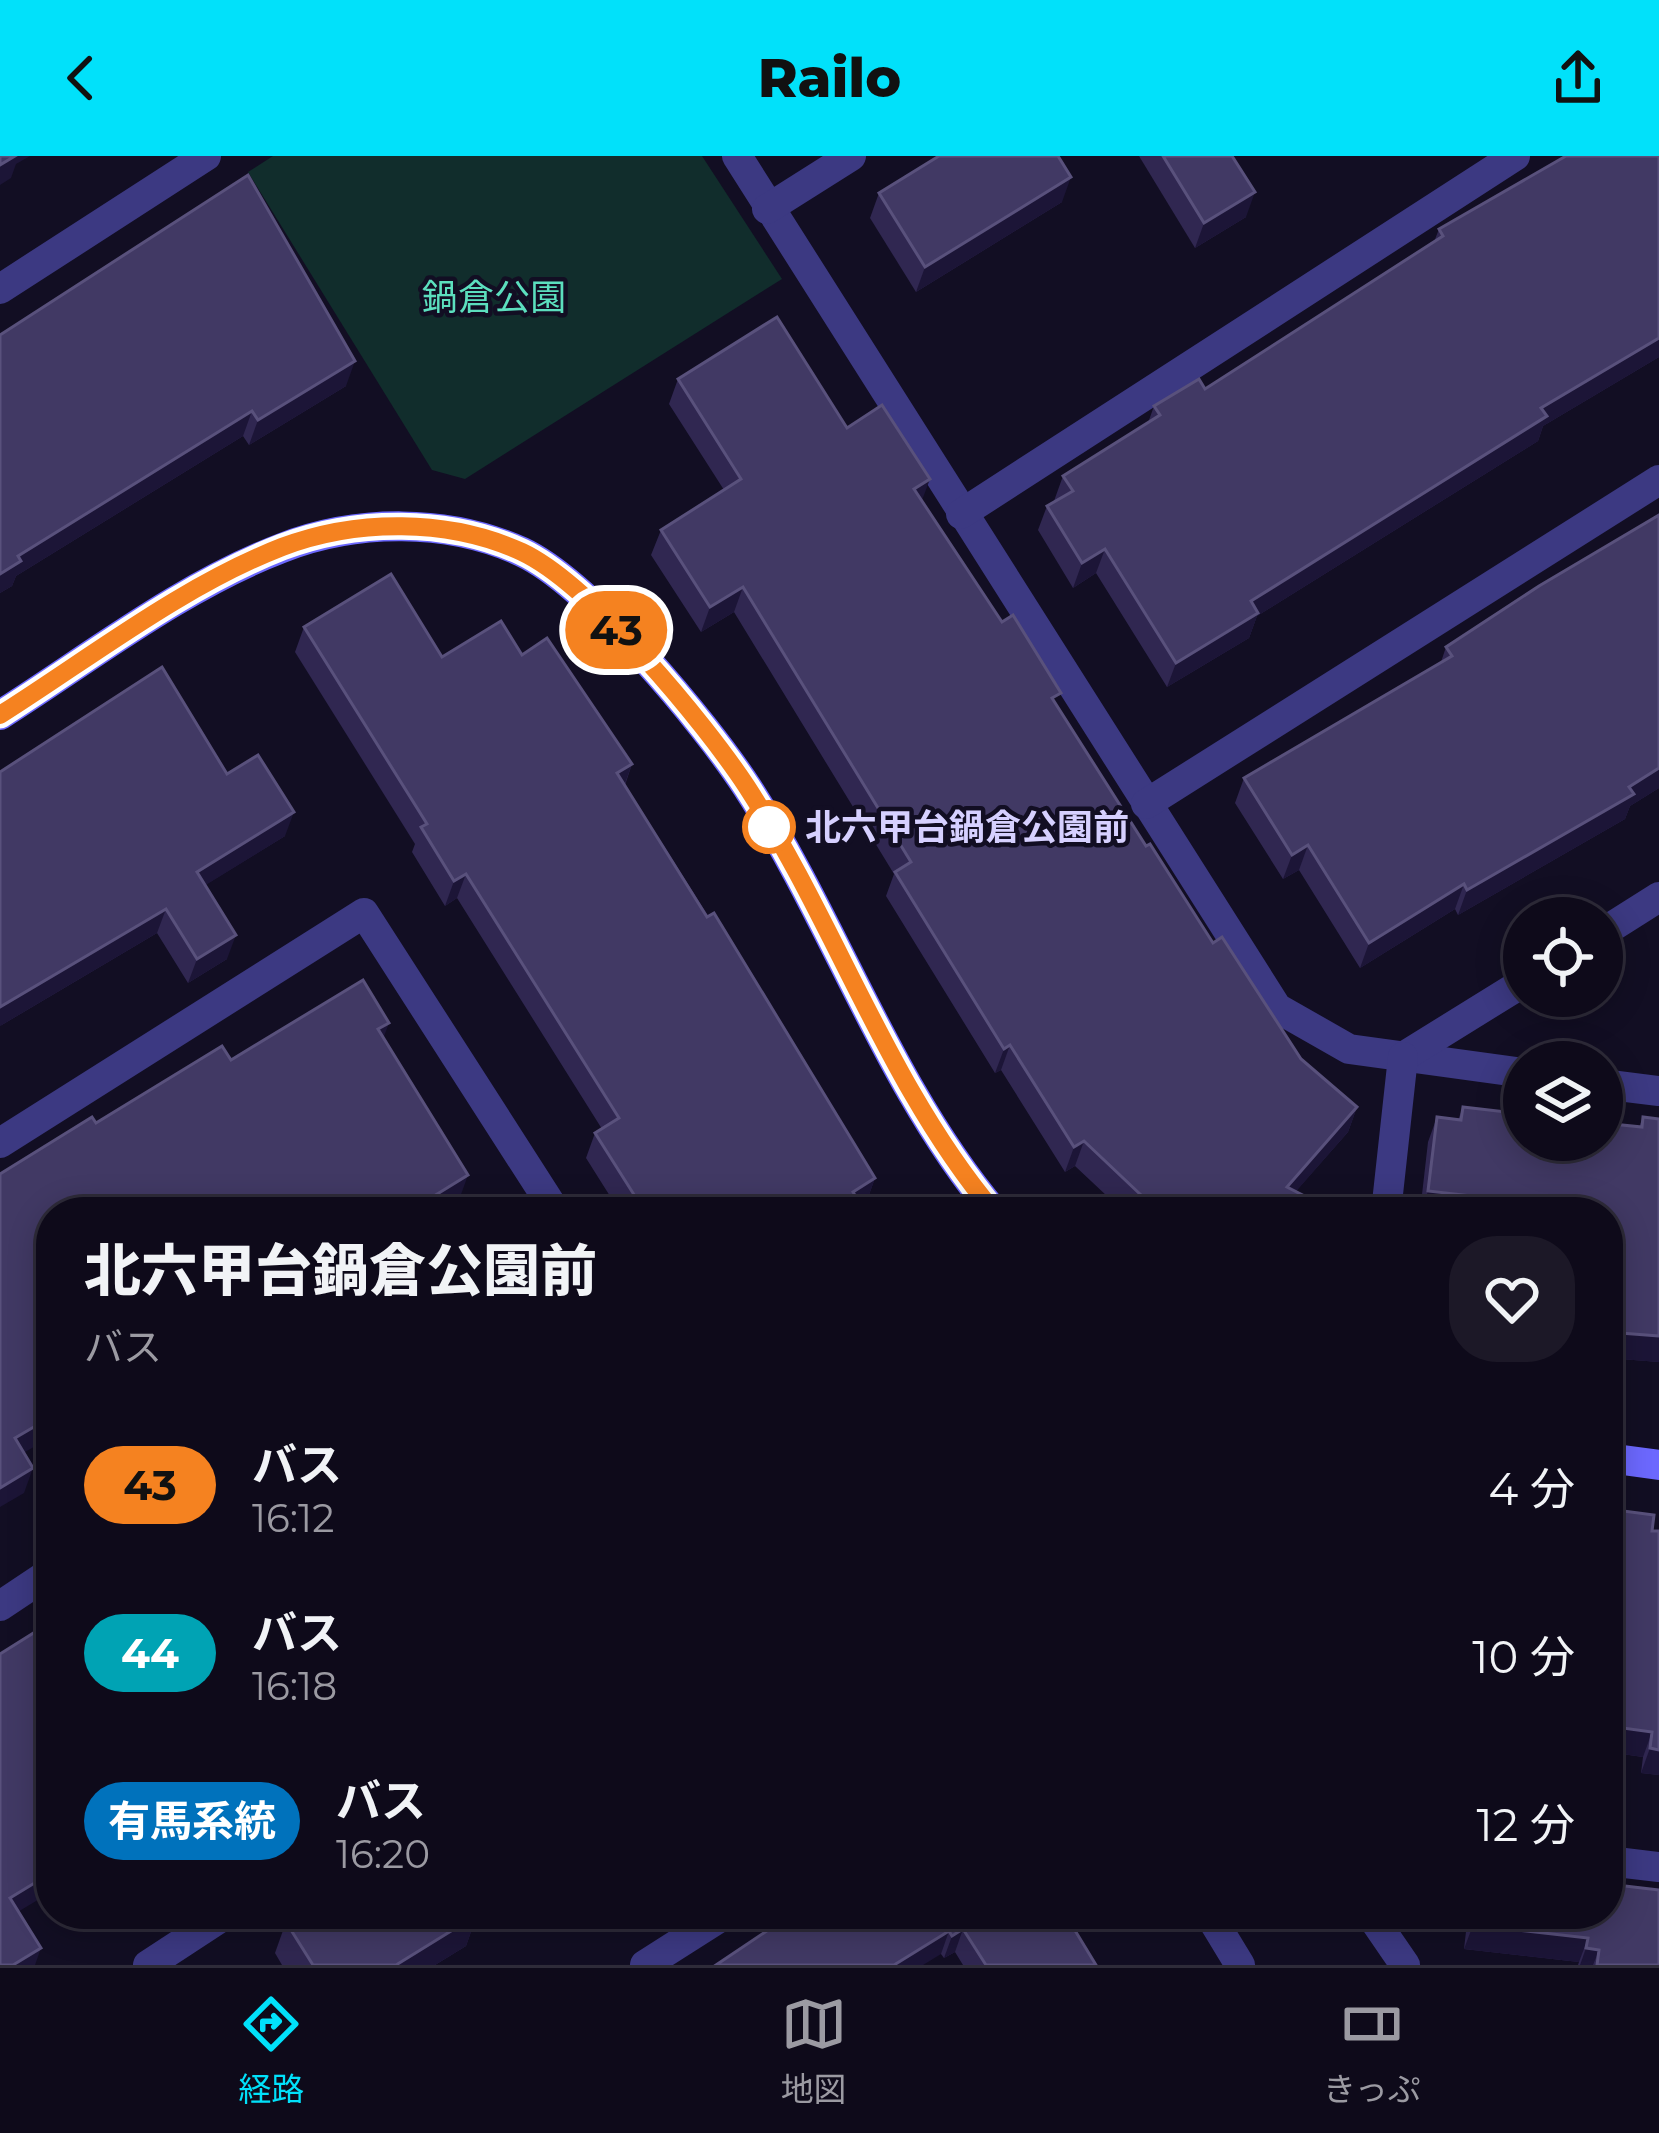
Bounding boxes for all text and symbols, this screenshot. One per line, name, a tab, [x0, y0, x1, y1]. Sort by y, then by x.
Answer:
icon: back	[48, 45, 114, 111]
text: Railo	[758, 45, 901, 111]
icon: share	[1545, 45, 1611, 111]
park label: 鍋倉公園	[422, 275, 566, 319]
line badge: 43	[562, 591, 670, 669]
text: 43	[589, 604, 643, 656]
marker: 北六甲台鍋倉公園前	[744, 802, 794, 852]
place label: 北六甲台鍋倉公園前	[805, 805, 1129, 849]
map controls	[1503, 897, 1623, 1161]
button: locate	[1503, 897, 1623, 1017]
button: layers	[1503, 1041, 1623, 1161]
text: 北六甲台鍋倉公園前	[84, 1236, 597, 1305]
button: heart	[1449, 1236, 1575, 1362]
text: バス	[84, 1323, 162, 1371]
text: バス	[252, 1437, 342, 1492]
text: 43	[123, 1459, 177, 1511]
text: 4 分	[1488, 1461, 1575, 1516]
text: 16:12	[252, 1494, 334, 1542]
text: バス	[252, 1605, 342, 1660]
text: 44	[121, 1627, 179, 1679]
text: 10 分	[1472, 1629, 1575, 1684]
text: 16:18	[252, 1662, 337, 1710]
text: バス	[336, 1773, 426, 1828]
text: 有馬系統	[108, 1795, 276, 1847]
text: 12 分	[1476, 1797, 1575, 1852]
text: 16:20	[336, 1830, 430, 1878]
tab: 経路	[238, 1991, 304, 2111]
tab: 地図	[781, 1991, 847, 2111]
tab: きっぷ	[1323, 1991, 1421, 2111]

